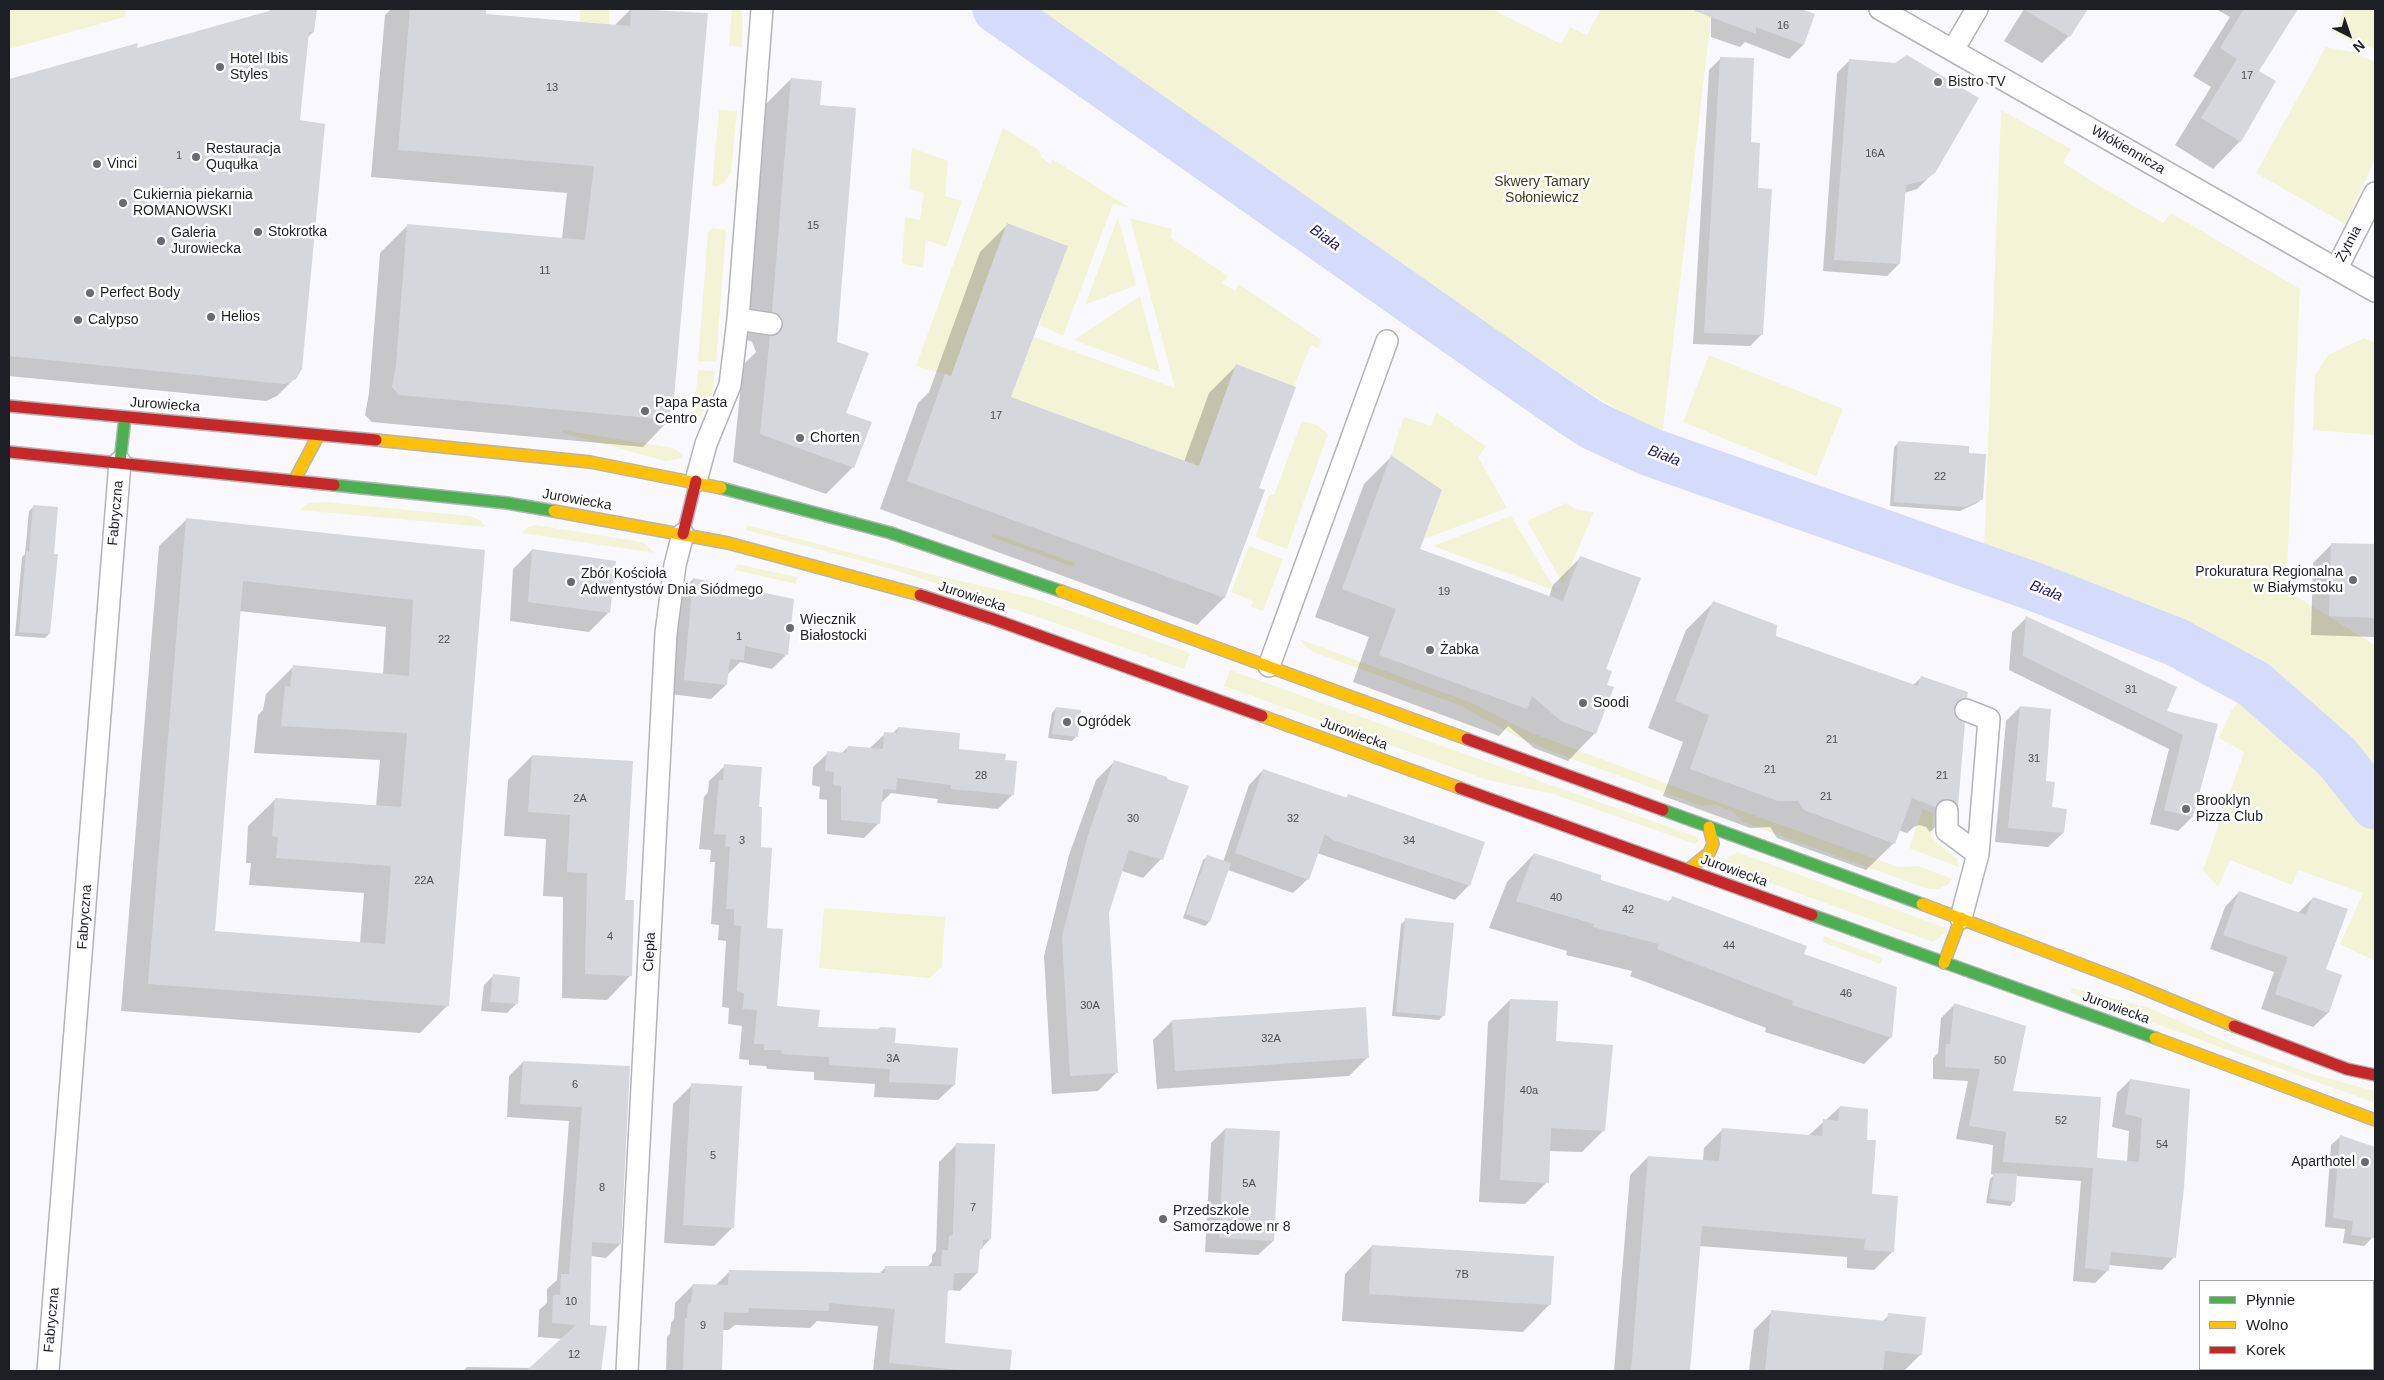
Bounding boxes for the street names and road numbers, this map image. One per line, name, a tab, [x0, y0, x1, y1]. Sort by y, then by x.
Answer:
street label: Włókiennicza	[2088, 122, 2168, 178]
street label: Żytnia	[2333, 223, 2365, 265]
street label: Jurowiecka	[129, 394, 201, 416]
street label: Fabryczna	[105, 480, 127, 546]
street label: Jurowiecka	[541, 486, 613, 514]
street label: Jurowiecka	[936, 578, 1008, 616]
street label: Jurowiecka	[1318, 714, 1390, 754]
street label: Jurowiecka	[1698, 851, 1770, 891]
street label: Fabryczna	[74, 884, 96, 950]
street label: Ciepła	[641, 932, 659, 972]
street label: Jurowiecka	[2080, 988, 2152, 1028]
street label: Fabryczna	[41, 1287, 63, 1353]

